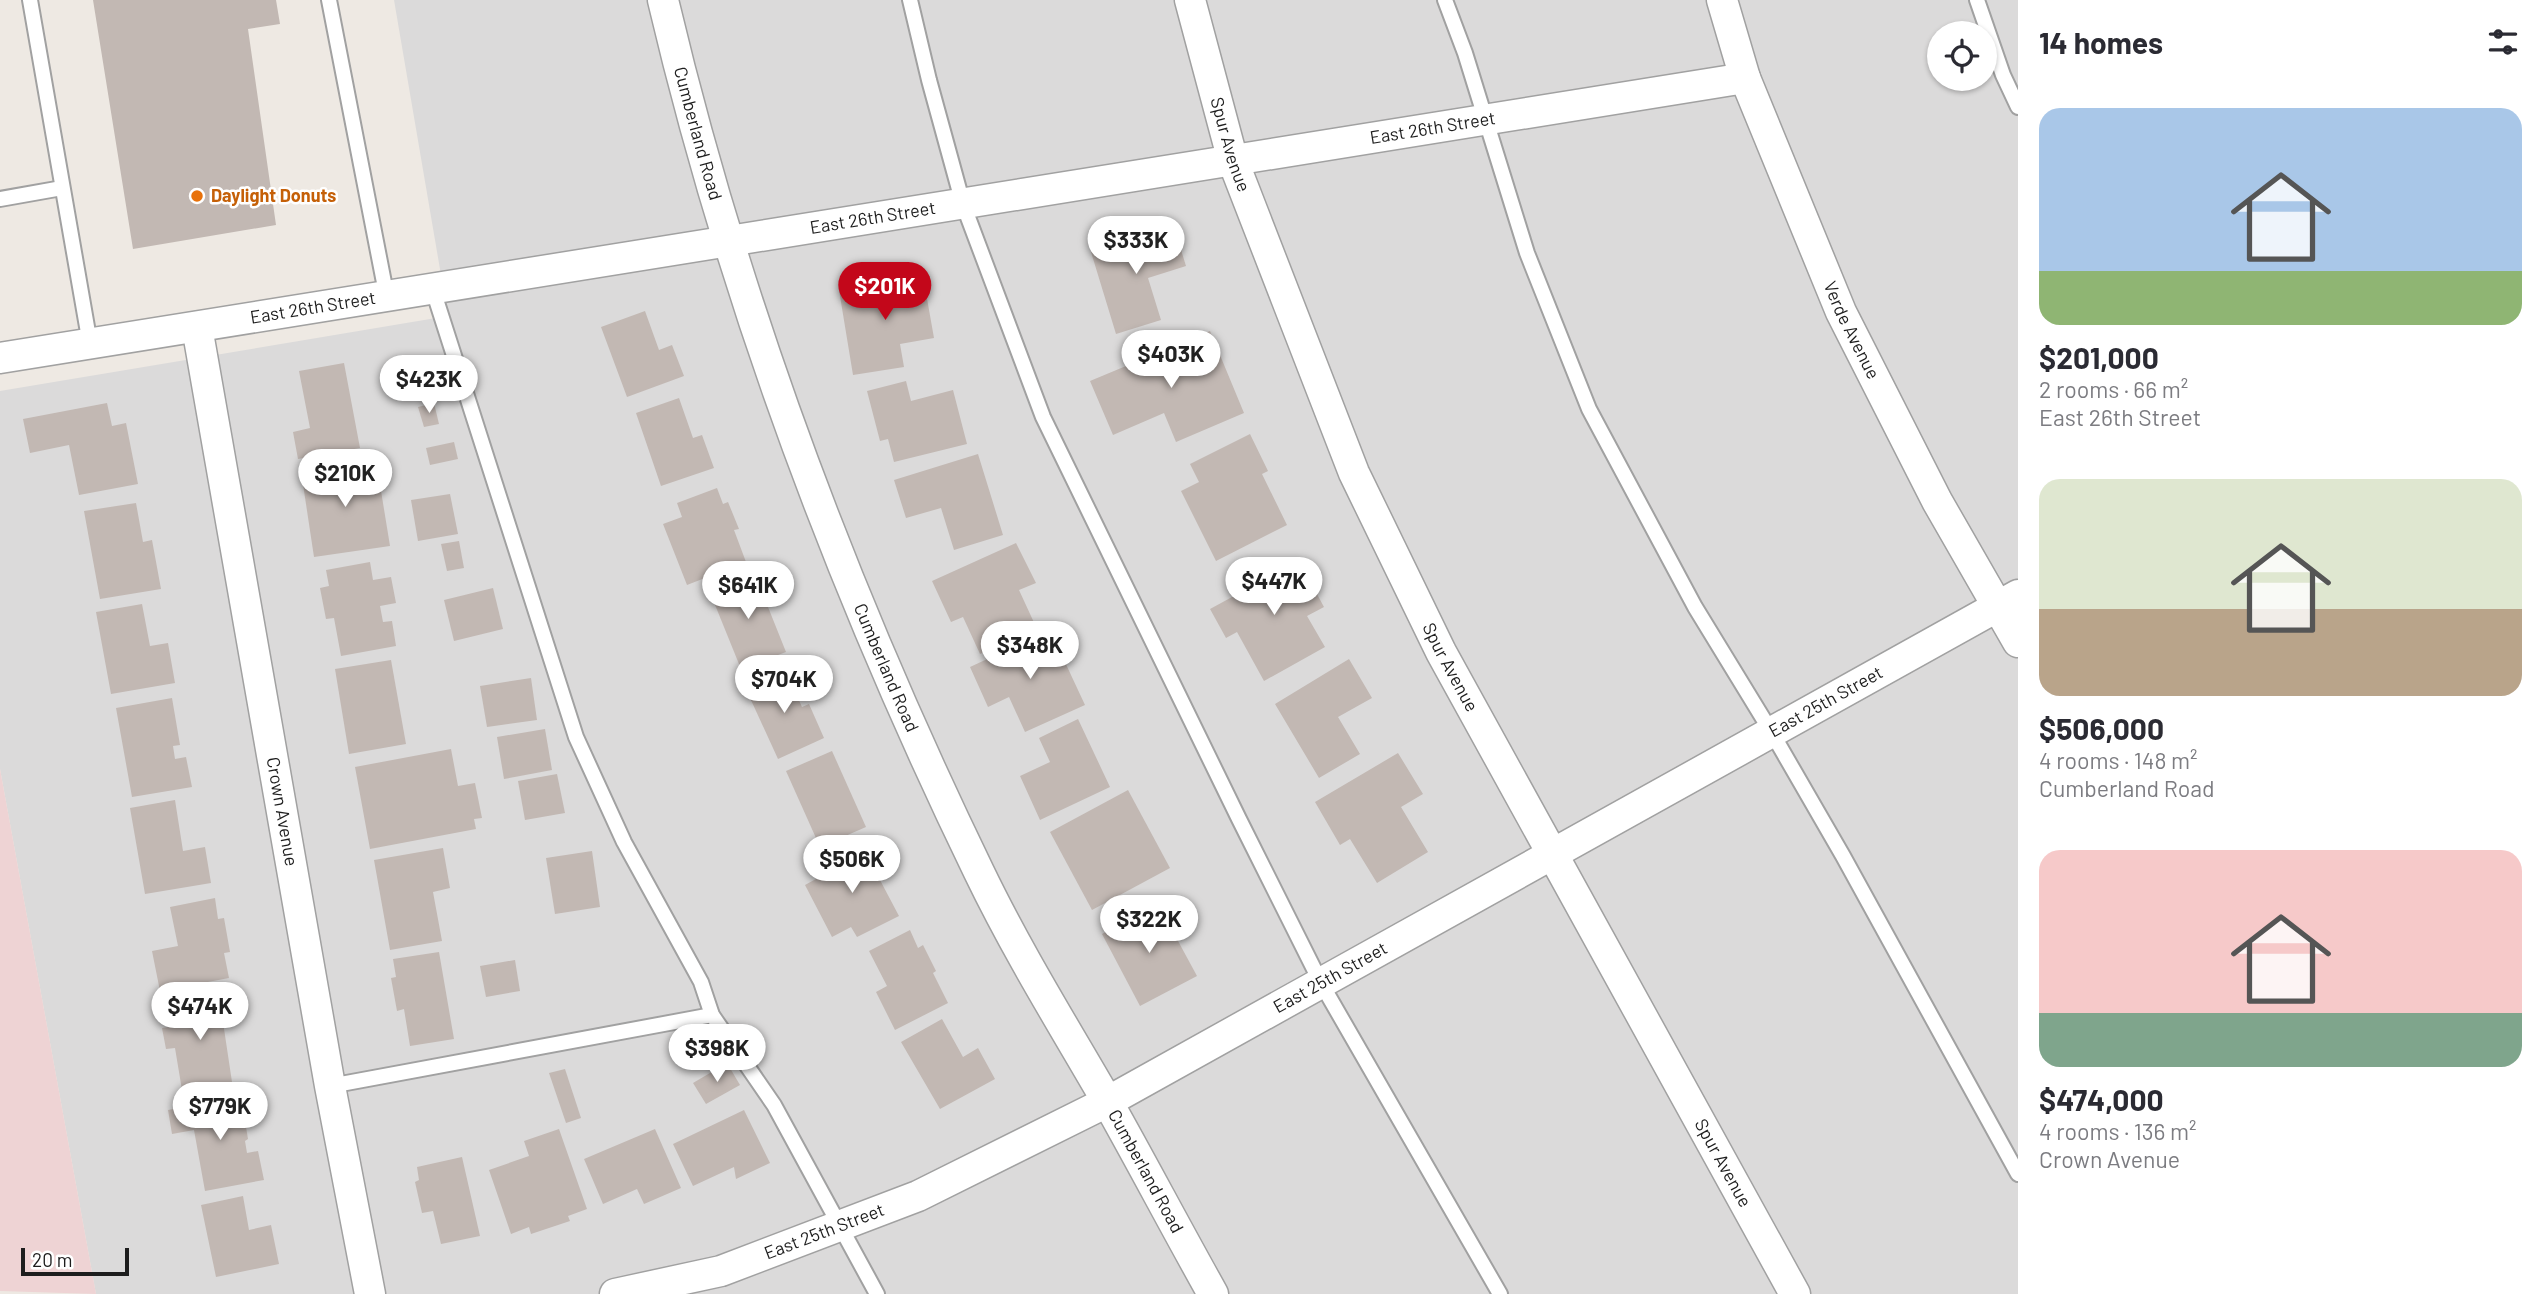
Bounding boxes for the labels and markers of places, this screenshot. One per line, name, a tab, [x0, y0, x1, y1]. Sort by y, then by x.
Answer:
place label: Daylight Donuts	[211, 184, 336, 206]
marker: Daylight Donuts	[189, 188, 205, 204]
pin: $333K	[1087, 216, 1185, 276]
pin: $201K	[836, 262, 934, 322]
pin: $403K	[1122, 330, 1220, 390]
pin: $423K	[380, 356, 478, 415]
pin: $210K	[296, 449, 394, 509]
pin: $447K	[1225, 558, 1323, 617]
pin: $641K	[699, 562, 797, 621]
pin: $348K	[981, 622, 1079, 681]
pin: $704K	[735, 656, 833, 715]
pin: $506K	[803, 836, 901, 895]
pin: $322K	[1100, 895, 1198, 955]
pin: $474K	[151, 982, 249, 1042]
pin: $398K	[668, 1024, 766, 1084]
pin: $779K	[171, 1082, 269, 1142]

